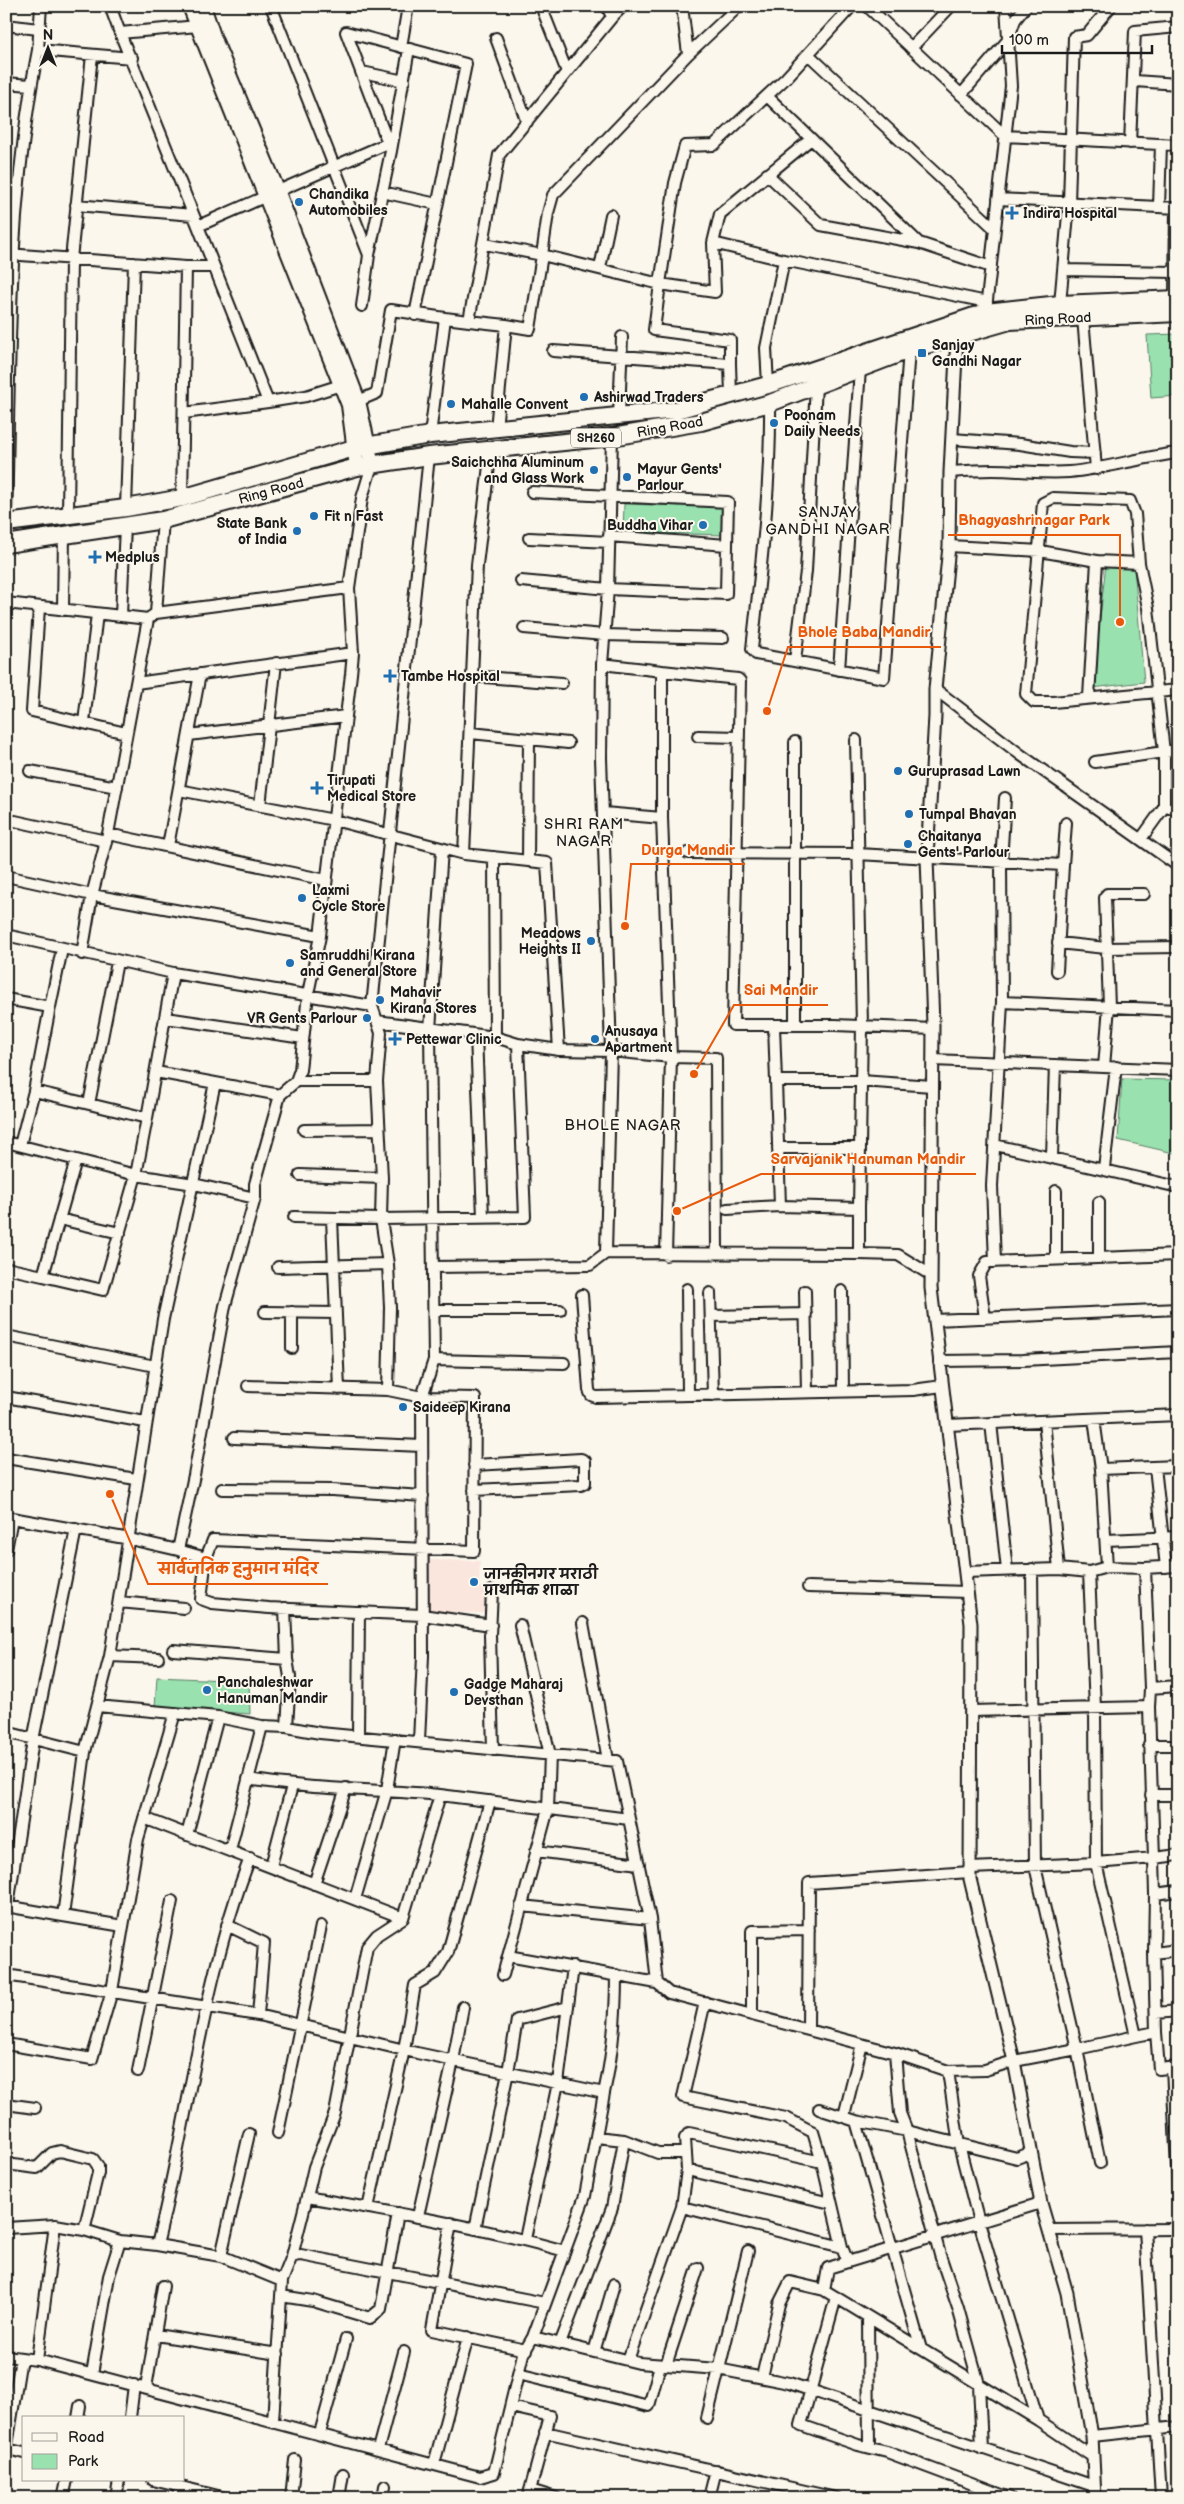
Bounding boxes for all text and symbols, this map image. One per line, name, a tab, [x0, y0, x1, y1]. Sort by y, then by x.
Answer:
north arrow	[22, 22, 72, 72]
scale bar	[1002, 22, 1152, 54]
text: N	[43, 27, 53, 44]
text: 100 m	[1009, 31, 1049, 50]
place label: Chandika Automobiles	[308, 186, 388, 219]
marker: Chandika Automobiles	[293, 196, 305, 208]
place label: Indira Hospital	[1023, 205, 1117, 222]
marker: Indira Hospital	[1005, 206, 1019, 220]
street label: Ring Road	[1024, 309, 1092, 329]
place label: Sanjay Gandhi Nagar	[932, 337, 1022, 370]
marker: Sanjay Gandhi Nagar	[916, 347, 928, 359]
place label: Ashirwad Traders	[593, 389, 704, 406]
marker: Ashirwad Traders	[578, 391, 590, 403]
place label: Mahalle Convent	[461, 396, 569, 413]
marker: Mahalle Convent	[445, 398, 457, 410]
place label: Poonam Daily Needs	[784, 407, 860, 440]
street label: Ring Road	[636, 413, 704, 441]
marker: Poonam Daily Needs	[768, 417, 780, 429]
road number: SH260	[571, 428, 621, 448]
place label: Saichchha Aluminum and Glass Work	[451, 454, 585, 487]
place label: Mayur Gents' Parlour	[637, 461, 722, 494]
marker: Saichchha Aluminum and Glass Work	[588, 464, 600, 476]
marker: Mayur Gents' Parlour	[621, 471, 633, 483]
street label: Ring Road	[237, 474, 305, 508]
district label: SANJAY GANDHI NAGAR	[766, 503, 890, 539]
callout: Bhagyashrinagar Park	[948, 505, 1120, 535]
place label: Fit n Fast	[324, 508, 383, 525]
marker: Fit n Fast	[308, 510, 320, 522]
text: Bhagyashrinagar Park	[958, 511, 1110, 530]
place label: State Bank of India	[217, 515, 288, 548]
place label: Buddha Vihar	[607, 517, 693, 534]
marker: Buddha Vihar	[697, 519, 709, 531]
marker: State Bank of India	[291, 525, 303, 537]
place label: Medplus	[105, 549, 160, 566]
marker: Medplus	[89, 551, 101, 563]
callout: Bhole Baba Mandir	[788, 617, 941, 647]
text: Bhole Baba Mandir	[798, 623, 931, 642]
place label: Tambe Hospital	[401, 668, 500, 685]
marker: Tambe Hospital	[383, 669, 397, 683]
place label: Guruprasad Lawn	[908, 763, 1021, 780]
marker: Guruprasad Lawn	[892, 765, 904, 777]
place label: Tirupati Medical Store	[327, 772, 416, 805]
marker: Tirupati Medical Store	[311, 782, 323, 794]
place label: Tumpal Bhavan	[919, 806, 1017, 823]
marker: Tumpal Bhavan	[903, 808, 915, 820]
district label: SHRI RAM NAGAR	[544, 815, 624, 851]
place label: Chaitanya Gents' Parlour	[918, 828, 1010, 861]
callout: Durga Mandir	[631, 834, 745, 864]
marker: Chaitanya Gents' Parlour	[902, 838, 914, 850]
text: Durga Mandir	[641, 841, 736, 860]
place label: Laxmi Cycle Store	[312, 882, 385, 915]
marker: Laxmi Cycle Store	[296, 892, 308, 904]
place label: Meadows Heights II	[519, 925, 581, 958]
marker: Meadows Heights II	[585, 935, 597, 947]
place label: Samruddhi Kirana and General Store	[300, 947, 417, 980]
marker: Samruddhi Kirana and General Store	[284, 957, 296, 969]
callout: Sai Mandir	[734, 975, 828, 1005]
text: Sai Mandir	[744, 981, 819, 1000]
place label: Mahavir Kirana Stores	[390, 984, 477, 1017]
marker: Mahavir Kirana Stores	[374, 994, 386, 1006]
place label: VR Gents Parlour	[247, 1010, 357, 1027]
marker: VR Gents Parlour	[361, 1012, 373, 1024]
place label: Anusaya Apartment	[604, 1023, 673, 1056]
place label: Pettewar Clinic	[406, 1031, 502, 1048]
marker: Pettewar Clinic	[388, 1032, 402, 1046]
marker: Anusaya Apartment	[589, 1033, 601, 1045]
district label: BHOLE NAGAR	[564, 1116, 682, 1135]
callout: Sarvajanik Hanuman Mandir	[761, 1144, 976, 1174]
text: Sarvajanik Hanuman Mandir	[771, 1150, 966, 1169]
place label: Saideep Kirana	[413, 1399, 511, 1416]
marker: Saideep Kirana	[397, 1401, 409, 1413]
callout: सार्वजनिक हनुमान मंदिर	[148, 1554, 328, 1584]
text: सार्वजनिक हनुमान मंदिर	[156, 1556, 320, 1580]
place label: जानकीनगर मराठी प्राथमिक शाळा	[482, 1563, 599, 1599]
marker: जानकीनगर मराठी प्राथमिक शाळा	[468, 1576, 480, 1588]
place label: Panchaleshwar Hanuman Mandir	[217, 1674, 328, 1707]
place label: Gadge Maharaj Devsthan	[464, 1676, 563, 1709]
marker: Panchaleshwar Hanuman Mandir	[201, 1684, 213, 1696]
marker: Gadge Maharaj Devsthan	[448, 1686, 460, 1698]
legend	[22, 2416, 185, 2482]
text: Road	[68, 2428, 104, 2447]
text: Park	[68, 2452, 99, 2471]

